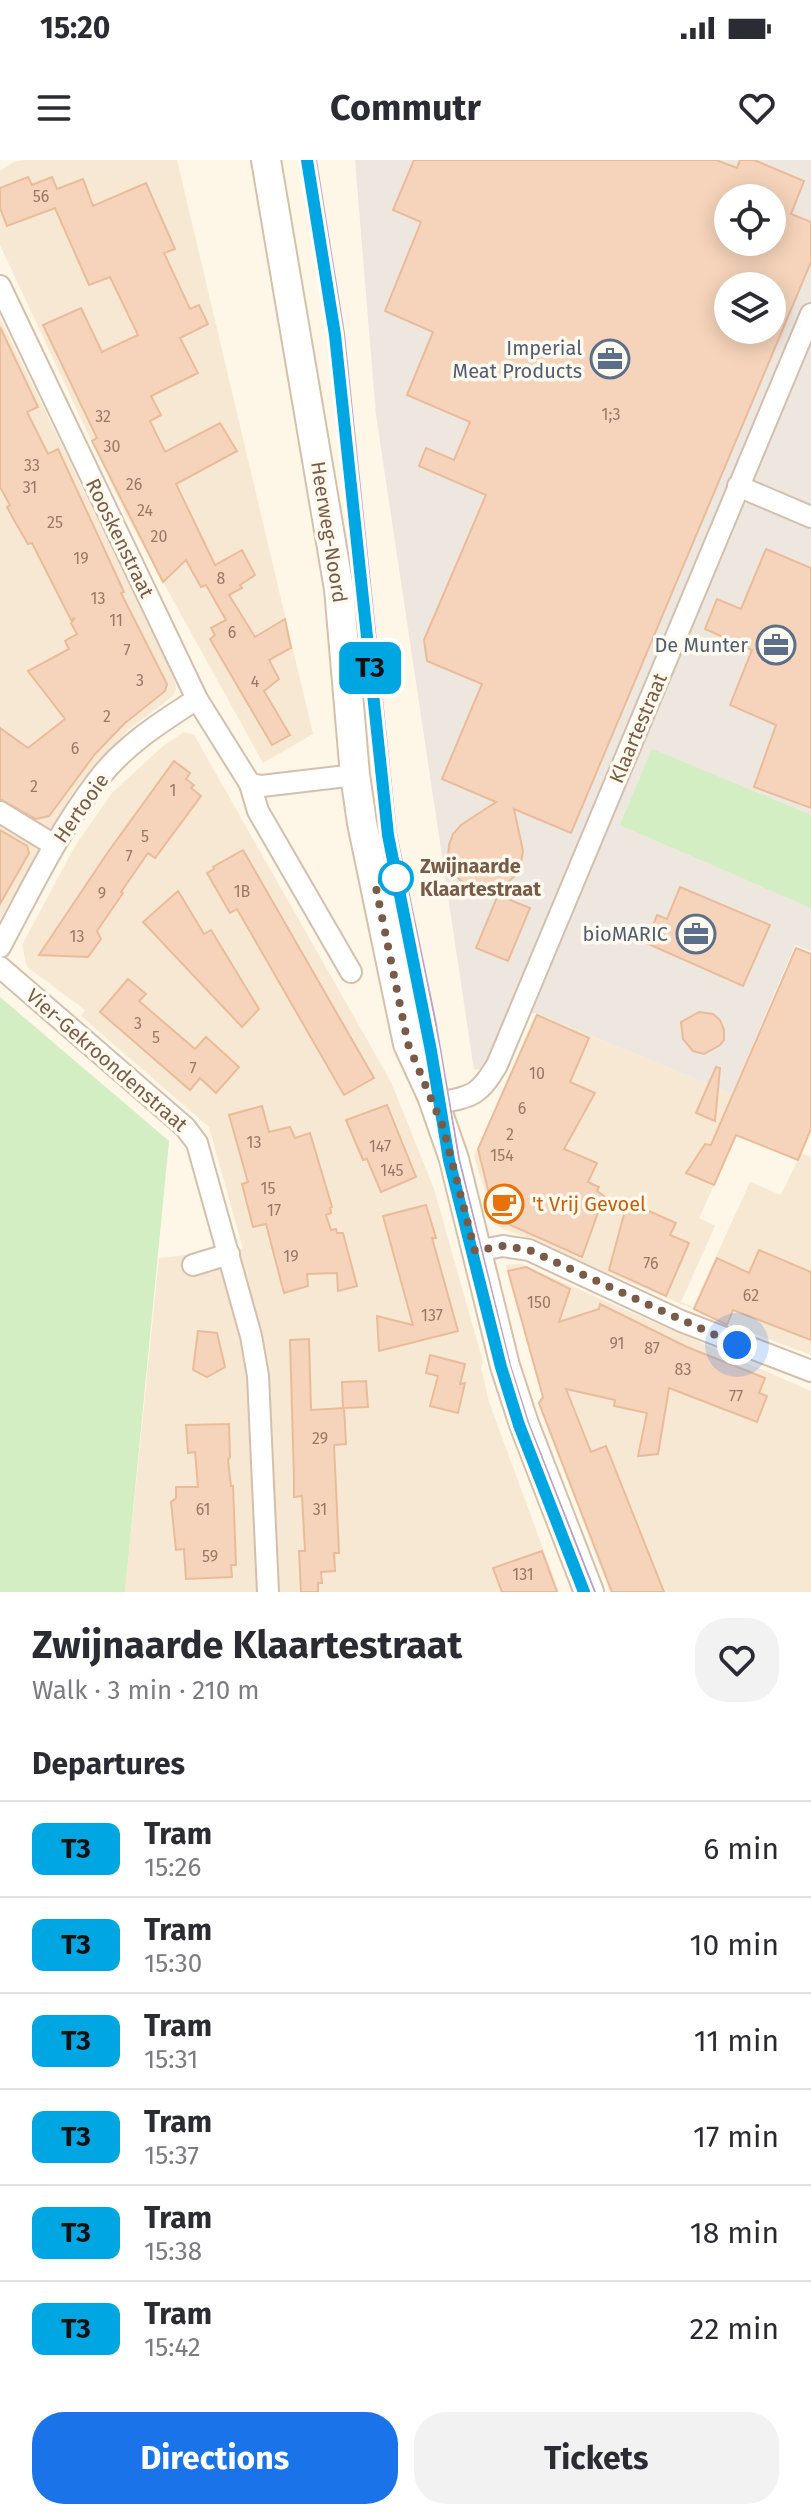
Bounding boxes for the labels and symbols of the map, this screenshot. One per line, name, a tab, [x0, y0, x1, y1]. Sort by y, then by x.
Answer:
house number: 56	[33, 187, 49, 206]
place label: Imperial Meat Products	[453, 336, 582, 383]
office icon: Imperial Meat Products	[589, 338, 631, 380]
house number: 1;3	[602, 405, 620, 424]
house number: 32	[95, 407, 111, 426]
house number: 30	[104, 437, 121, 456]
house number: 33	[24, 456, 40, 475]
street label: Heerweg-Noord	[306, 460, 352, 604]
street label: Rooskenstraat	[81, 474, 160, 602]
house number: 26	[126, 475, 142, 494]
house number: 31	[23, 478, 37, 497]
house number: 24	[137, 501, 153, 520]
house number: 25	[47, 513, 63, 532]
house number: 20	[151, 527, 167, 546]
house number: 19	[73, 549, 89, 568]
house number: 8	[217, 569, 226, 588]
house number: 13	[91, 589, 105, 608]
house number: 11	[109, 611, 123, 630]
house number: 6	[228, 623, 236, 642]
office icon: De Munter	[755, 624, 797, 666]
place label: De Munter	[654, 633, 748, 657]
house number: 7	[123, 641, 131, 660]
line badge: T3	[334, 642, 406, 694]
street label: Klaartestraat	[604, 669, 672, 787]
house number: 3	[136, 671, 144, 690]
house number: 4	[251, 672, 260, 691]
house number: 2	[103, 707, 111, 726]
house number: 6	[71, 739, 79, 758]
street label: Hertooie	[49, 769, 113, 847]
house number: 2	[30, 777, 38, 796]
house number: 1	[170, 781, 176, 800]
house number: 5	[141, 827, 149, 846]
house number: 7	[125, 847, 133, 866]
place label: Zwijnaarde Klaartestraat	[420, 854, 541, 901]
marker: Zwijnaarde Klaartestraat	[379, 861, 413, 895]
house number: 1B	[234, 882, 251, 901]
house number: 9	[98, 884, 106, 903]
office icon: bioMARIC	[675, 913, 717, 955]
place label: bioMARIC	[583, 922, 668, 946]
house number: 13	[70, 927, 84, 946]
street label: Vier-Gekroondenstraat	[21, 983, 193, 1137]
house number: 3	[134, 1014, 142, 1033]
house number: 5	[152, 1028, 160, 1047]
house number: 7	[189, 1059, 197, 1078]
house number: 10	[529, 1064, 545, 1083]
house number: 6	[518, 1099, 526, 1118]
house number: 2	[506, 1125, 514, 1144]
house number: 13	[247, 1133, 261, 1152]
house number: 147	[369, 1137, 391, 1156]
house number: 154	[490, 1146, 514, 1165]
house number: 145	[380, 1161, 404, 1180]
house number: 15	[261, 1179, 275, 1198]
cafe icon: 't Vrij Gevoel	[483, 1183, 525, 1225]
place label: 't Vrij Gevoel	[532, 1192, 646, 1216]
house number: 17	[267, 1201, 281, 1220]
house number: 19	[283, 1247, 299, 1266]
house number: 76	[643, 1254, 659, 1273]
house number: 62	[743, 1286, 759, 1305]
house number: 150	[527, 1293, 551, 1312]
house number: 137	[421, 1306, 443, 1325]
your location	[717, 1325, 757, 1365]
house number: 91	[609, 1334, 625, 1353]
house number: 87	[644, 1339, 660, 1358]
house number: 83	[675, 1360, 691, 1379]
house number: 77	[729, 1387, 743, 1406]
house number: 29	[312, 1429, 328, 1448]
house number: 61	[196, 1500, 210, 1519]
house number: 31	[313, 1500, 327, 1519]
house number: 59	[202, 1547, 218, 1566]
house number: 131	[512, 1565, 534, 1584]

